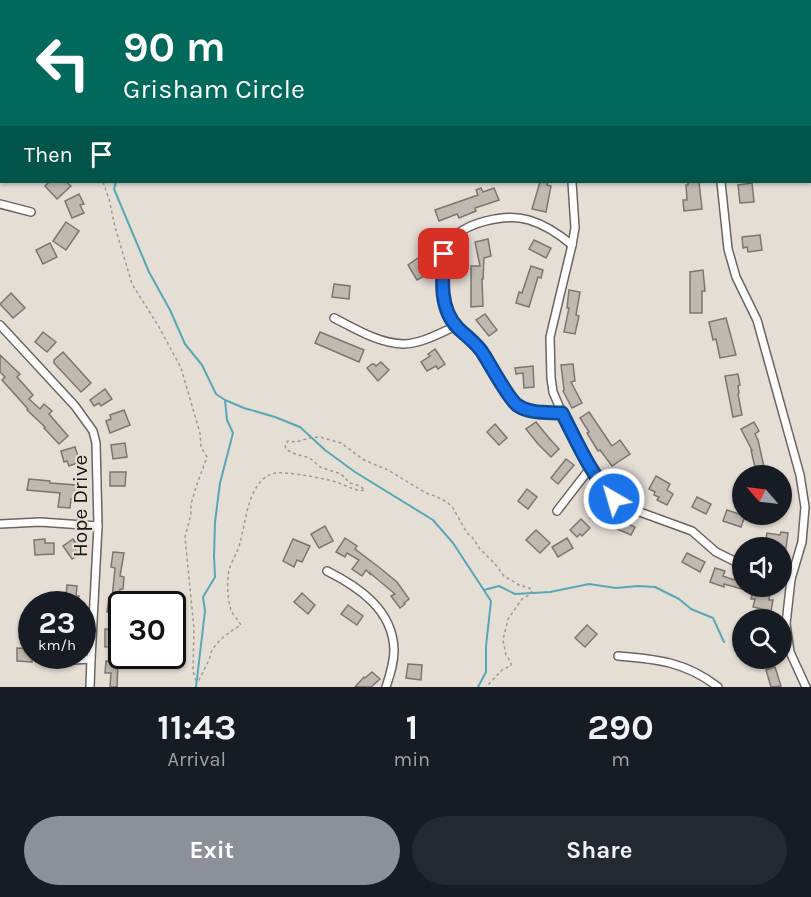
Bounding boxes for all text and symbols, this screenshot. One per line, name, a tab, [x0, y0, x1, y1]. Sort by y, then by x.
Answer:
text: 90 m	[123, 22, 226, 72]
icon: left	[24, 24, 102, 102]
text: Grisham Circle	[123, 73, 305, 105]
icon: arrive	[85, 138, 118, 171]
text: Then	[24, 142, 73, 168]
pin	[418, 228, 469, 279]
icon: arrive	[427, 237, 460, 270]
street label: Hope Drive	[68, 455, 92, 557]
north arrow	[732, 465, 792, 525]
map controls	[732, 465, 792, 669]
position arrow	[582, 467, 646, 531]
button: sound	[732, 537, 792, 597]
speed limit sign: 30	[108, 591, 186, 669]
text: 23	[39, 605, 75, 641]
button: search	[732, 609, 792, 669]
text: km/h	[38, 636, 76, 654]
text: 11:43	[157, 706, 236, 748]
text: 1	[405, 706, 418, 748]
text: 290	[587, 706, 654, 748]
text: Arrival	[167, 748, 226, 771]
text: min	[393, 748, 430, 771]
text: m	[611, 748, 630, 771]
button: Exit	[24, 816, 400, 885]
button: Share	[412, 816, 787, 885]

